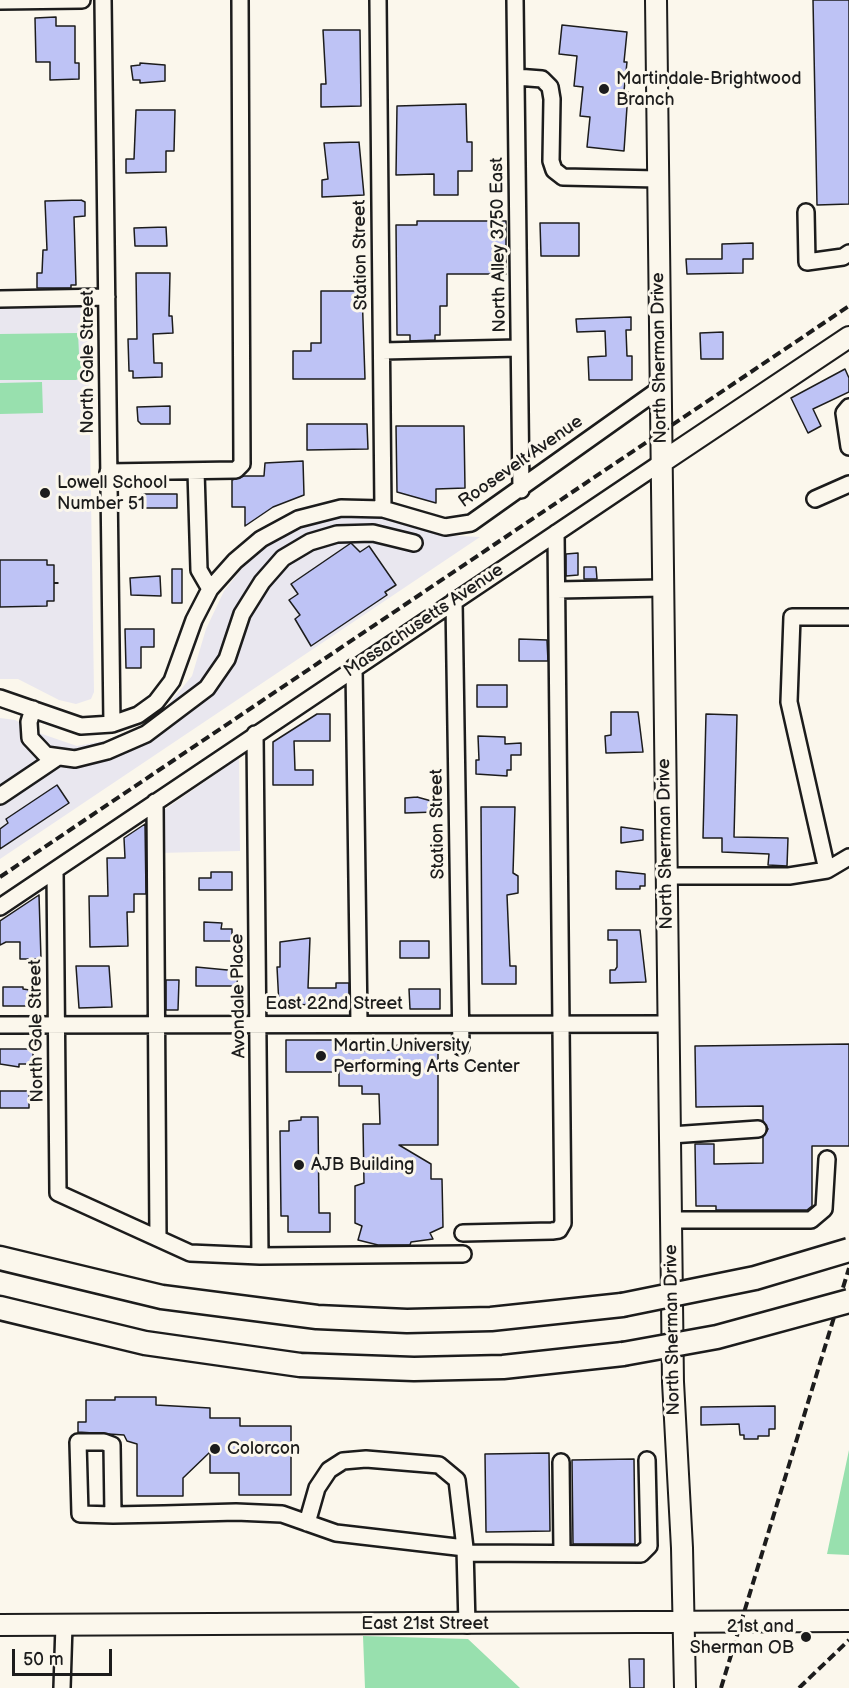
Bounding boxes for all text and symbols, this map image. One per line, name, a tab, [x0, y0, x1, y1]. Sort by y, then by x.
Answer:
place label: Martindale-Brightwood Branch	[616, 68, 802, 110]
marker: Martindale-Brightwood Branch	[597, 82, 611, 96]
street label: North Alley 3750 East	[487, 157, 511, 333]
street label: Station Street	[349, 200, 373, 310]
street label: North Sherman Drive	[648, 272, 672, 444]
street label: North Gale Street	[77, 290, 99, 434]
street label: Roosevelt Avenue	[455, 411, 587, 513]
place label: Lowell School Number 51	[57, 472, 167, 514]
marker: Lowell School Number 51	[38, 486, 52, 500]
street label: Massachusetts Avenue	[340, 560, 508, 682]
street label: North Sherman Drive	[654, 758, 678, 930]
street label: Station Street	[426, 769, 450, 879]
street label: Avondale Place	[227, 933, 251, 1059]
street label: North Gale Street	[25, 959, 49, 1103]
street label: East 22nd Street	[265, 993, 403, 1015]
place label: Martin University Performing Arts Center	[333, 1035, 519, 1078]
marker: Martin University Performing Arts Center	[314, 1049, 328, 1063]
place label: AJB Building	[311, 1154, 414, 1176]
marker: AJB Building	[292, 1158, 306, 1172]
street label: North Sherman Drive	[661, 1244, 685, 1416]
place label: Colorcon	[227, 1438, 300, 1460]
marker: Colorcon	[208, 1442, 222, 1456]
street label: East 21st Street	[361, 1613, 489, 1635]
place label: 21st and Sherman OB	[690, 1616, 794, 1658]
marker: 21st and Sherman OB	[799, 1630, 813, 1644]
scale bar	[15, 1637, 116, 1675]
text: 50 m	[23, 1649, 64, 1670]

